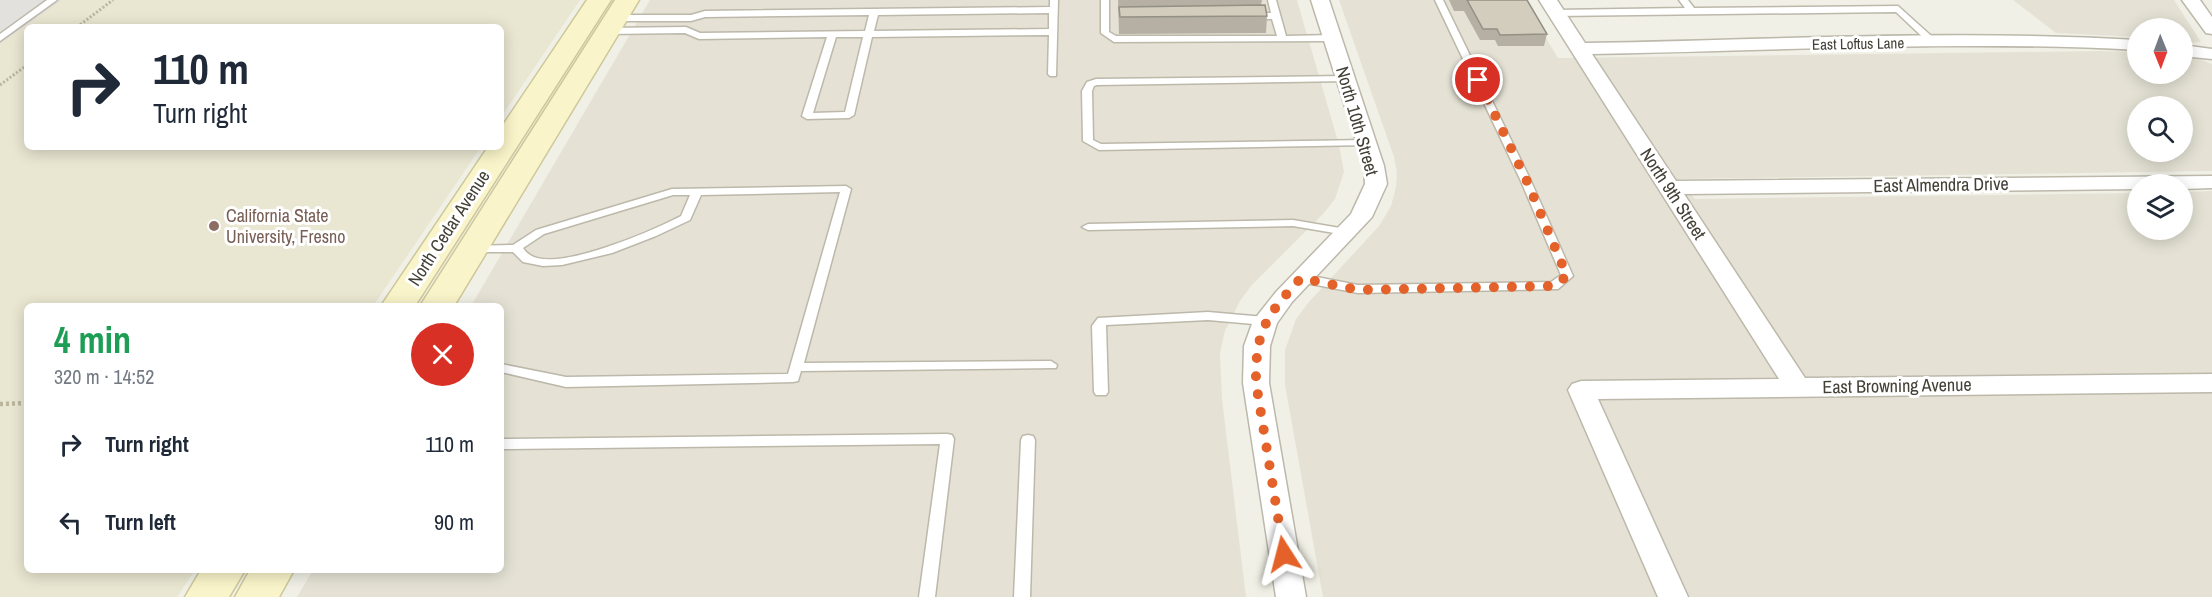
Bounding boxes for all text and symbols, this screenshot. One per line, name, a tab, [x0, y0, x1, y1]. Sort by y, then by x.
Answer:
north arrow	[2127, 18, 2193, 84]
map controls	[2127, 18, 2193, 240]
street label: East Loftus Lane	[1812, 32, 1904, 55]
text: 110 m	[153, 41, 249, 97]
icon: right	[54, 48, 132, 126]
pin	[1452, 54, 1503, 105]
street label: North 10th Street	[1330, 63, 1385, 178]
icon: arrive	[1461, 63, 1494, 96]
text: Turn right	[153, 95, 247, 131]
button: search	[2127, 96, 2193, 162]
street label: North 9th Street	[1635, 143, 1712, 244]
street label: North Cedar Avenue	[402, 165, 495, 291]
street label: East Almendra Drive	[1873, 171, 2009, 198]
button: layers	[2127, 174, 2193, 240]
place label: California State University, Fresno	[226, 203, 346, 249]
marker: California State University, Fresno	[207, 219, 221, 233]
text: 4 min	[54, 316, 131, 364]
button: close	[411, 323, 474, 386]
text: 320 m · 14:52	[54, 363, 154, 390]
street label: East Browning Avenue	[1822, 372, 1972, 399]
icon: right	[54, 428, 87, 461]
text: Turn right	[105, 429, 189, 459]
text: 110 m	[425, 429, 474, 459]
icon: left	[54, 506, 87, 539]
text: Turn left	[105, 507, 176, 537]
text: 90 m	[434, 507, 474, 537]
position arrow	[1252, 522, 1316, 586]

